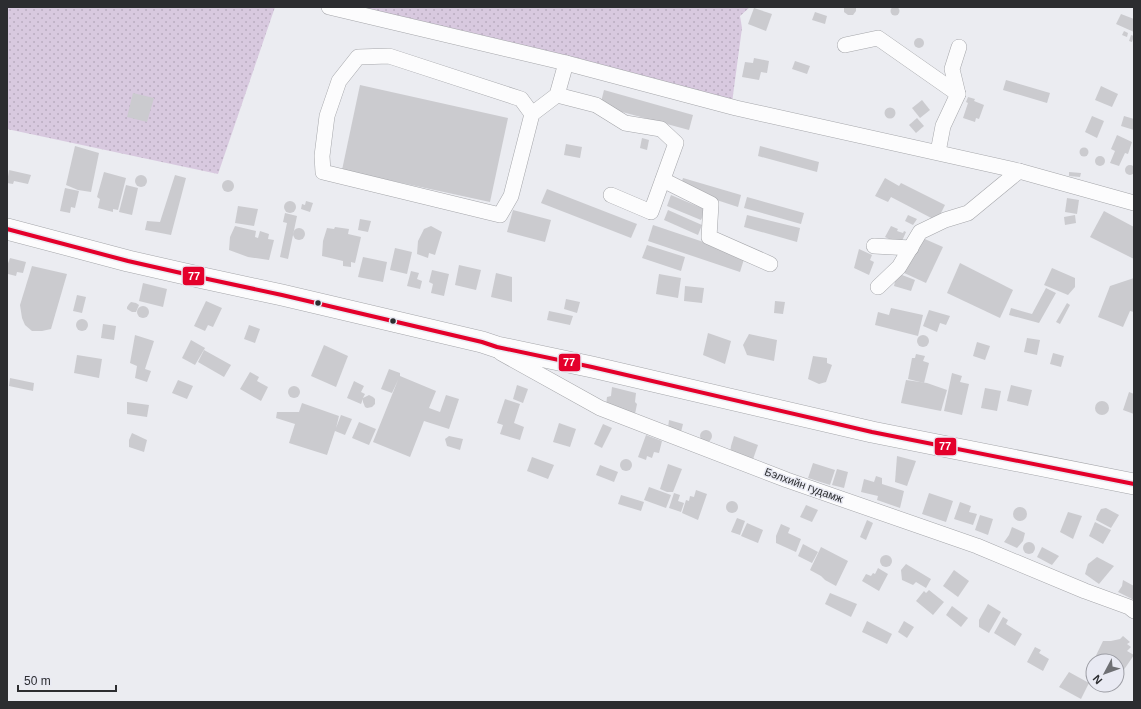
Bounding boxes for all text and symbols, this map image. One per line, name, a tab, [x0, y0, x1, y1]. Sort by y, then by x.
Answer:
line badge: 77	[182, 266, 205, 286]
text: 77	[188, 270, 200, 282]
unlabelled marker	[313, 298, 323, 308]
unlabelled marker	[388, 316, 398, 326]
line badge: 77	[558, 353, 581, 372]
text: 77	[563, 356, 575, 368]
line badge: 77	[934, 437, 957, 456]
text: 77	[939, 440, 951, 452]
street label: Бэлхийн гудамж	[763, 465, 845, 505]
north arrow	[1085, 653, 1125, 693]
scale bar	[18, 667, 116, 693]
text: N	[1090, 673, 1105, 686]
text: 50 m	[24, 674, 51, 688]

